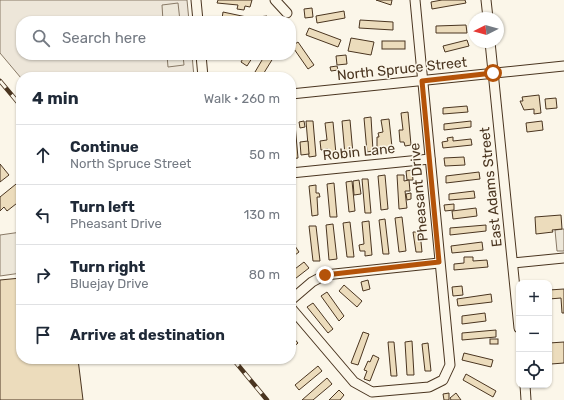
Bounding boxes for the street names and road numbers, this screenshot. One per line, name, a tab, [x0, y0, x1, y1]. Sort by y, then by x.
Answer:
street label: North Spruce Street	[336, 54, 468, 84]
street label: East Adams Street	[476, 126, 506, 248]
street label: Robin Lane	[322, 140, 396, 164]
street label: Pheasant Drive	[406, 142, 432, 242]

